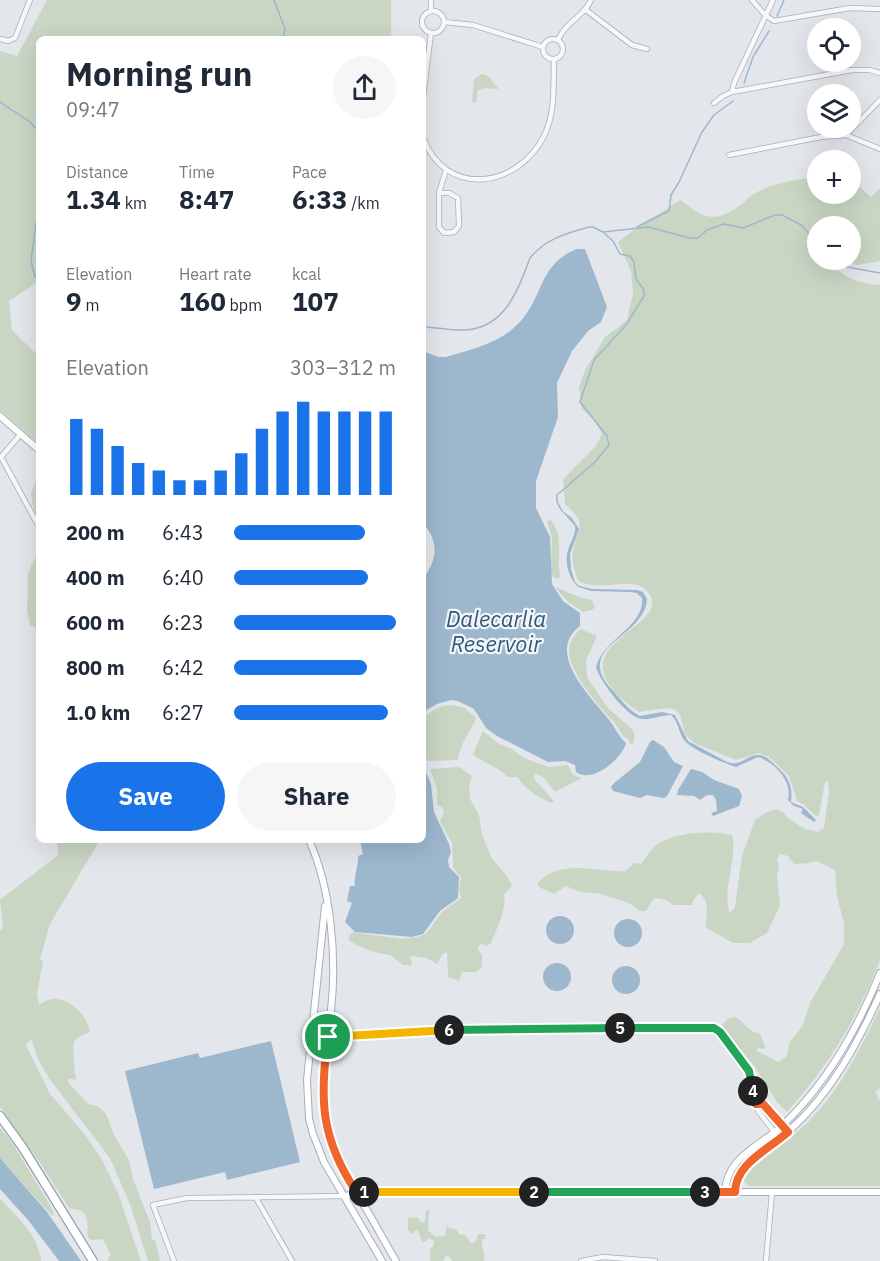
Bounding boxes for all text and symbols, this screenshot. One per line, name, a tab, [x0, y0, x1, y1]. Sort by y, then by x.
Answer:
map controls	[807, 18, 861, 270]
button: locate	[807, 18, 861, 72]
text: Morning run	[66, 52, 252, 95]
button: share	[333, 56, 396, 119]
button: layers	[807, 84, 861, 138]
text: 09:47	[66, 96, 120, 123]
button: +	[807, 150, 861, 204]
text: Distance	[66, 162, 128, 182]
text: Time	[179, 162, 215, 182]
text: Pace	[292, 162, 327, 182]
text: 1.34	[66, 182, 121, 216]
text: 8:47	[179, 182, 234, 216]
text: 6:33	[292, 182, 347, 216]
text: km	[121, 193, 147, 213]
text: /km	[347, 193, 380, 213]
button: −	[807, 216, 861, 270]
text: Elevation	[66, 264, 132, 284]
text: Heart rate	[179, 264, 252, 284]
text: kcal	[292, 264, 321, 284]
text: 9	[66, 284, 82, 318]
text: 160	[179, 284, 226, 318]
text: 107	[292, 284, 339, 318]
text: m	[82, 295, 99, 315]
text: bpm	[226, 295, 262, 315]
text: Elevation	[66, 354, 149, 381]
text: 303–312 m	[290, 354, 396, 381]
text: 200 m	[66, 519, 125, 546]
text: 6:43	[162, 519, 204, 546]
text: 400 m	[66, 564, 125, 591]
text: 6:40	[162, 564, 204, 591]
water label: Dalecarlia Reservoir	[446, 604, 546, 658]
text: 600 m	[66, 609, 125, 636]
text: 6:23	[162, 609, 204, 636]
text: 800 m	[66, 654, 125, 681]
text: 6:42	[162, 654, 204, 681]
text: 1.0 km	[66, 699, 130, 726]
text: 6:27	[162, 699, 204, 726]
button: Save	[66, 762, 225, 831]
button: Share	[237, 762, 396, 831]
pin	[302, 1011, 353, 1062]
pin: 5	[605, 1013, 635, 1043]
pin: 6	[434, 1015, 464, 1045]
text: 5	[615, 1018, 625, 1038]
icon: arrive	[311, 1020, 344, 1053]
text: 6	[444, 1020, 454, 1040]
pin: 4	[738, 1076, 768, 1106]
text: 4	[748, 1081, 758, 1101]
pin: 1	[349, 1177, 379, 1207]
pin: 2	[519, 1177, 549, 1207]
pin: 3	[690, 1177, 720, 1207]
text: 1	[359, 1182, 369, 1202]
text: 2	[529, 1182, 539, 1202]
text: 3	[700, 1182, 710, 1202]

